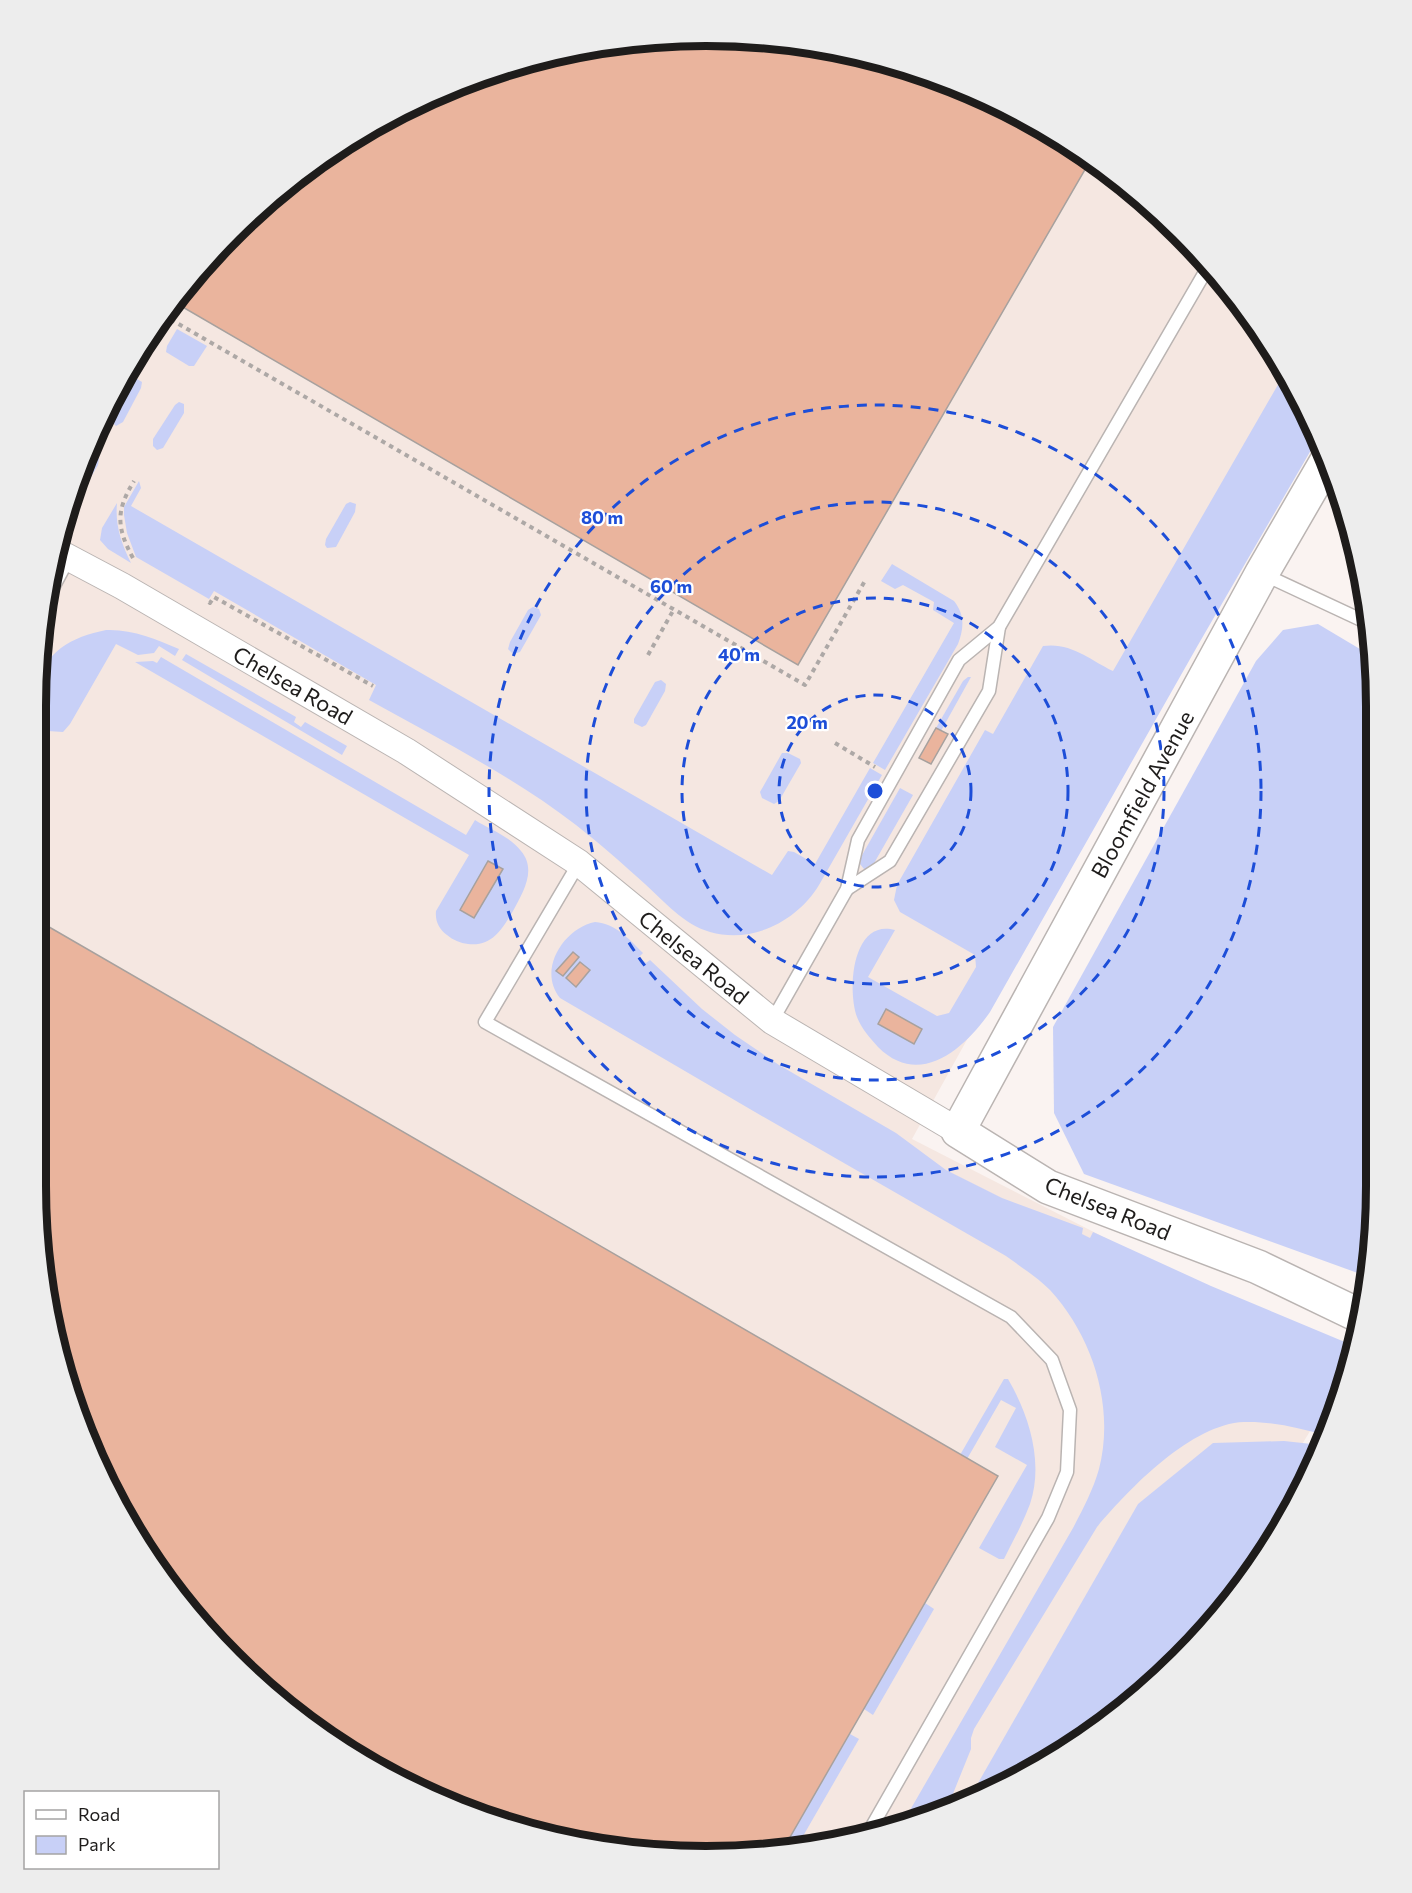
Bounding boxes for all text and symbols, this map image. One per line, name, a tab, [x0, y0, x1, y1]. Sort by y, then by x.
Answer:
text: 80 m	[581, 506, 623, 528]
text: 60 m	[650, 575, 692, 597]
street label: Chelsea Road	[228, 640, 358, 730]
text: 40 m	[718, 643, 760, 665]
street label: Bloomfield Avenue	[1085, 706, 1199, 882]
text: 20 m	[786, 711, 828, 733]
centre of rings	[865, 781, 885, 801]
street label: Chelsea Road	[634, 904, 754, 1010]
street label: Chelsea Road	[1041, 1170, 1175, 1246]
legend	[24, 1791, 219, 1869]
text: Road	[78, 1803, 120, 1825]
text: Park	[78, 1833, 116, 1855]

